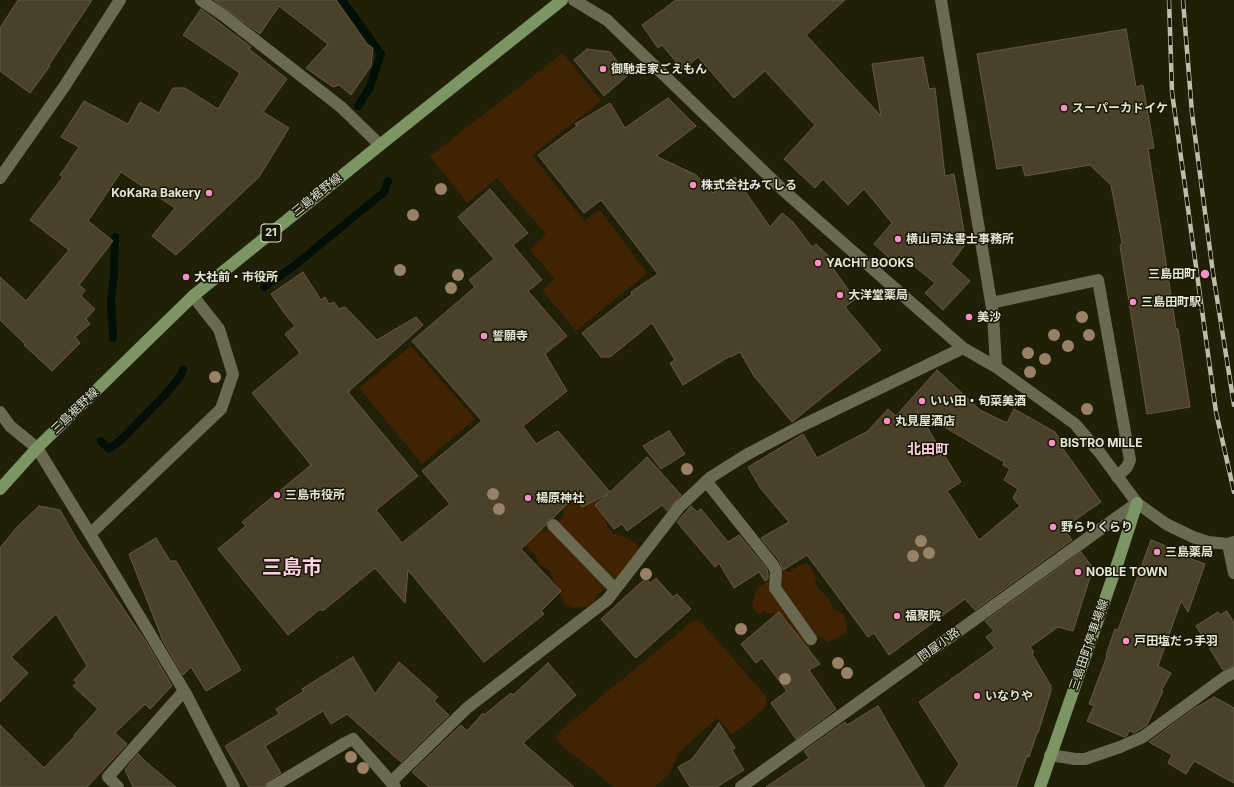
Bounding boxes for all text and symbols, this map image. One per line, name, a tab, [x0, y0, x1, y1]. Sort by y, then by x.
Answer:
place label: 御馳走家ごえもん	[611, 62, 707, 76]
marker: 御馳走家ごえもん	[598, 64, 608, 74]
place label: スーパーカドイケ	[1072, 101, 1168, 115]
marker: スーパーカドイケ	[1059, 103, 1069, 113]
street label: 三島裾野線	[289, 171, 345, 219]
place label: 株式会社みてしる	[701, 178, 797, 192]
marker: 株式会社みてしる	[688, 180, 698, 190]
place label: KoKaRa Bakery	[111, 186, 201, 200]
marker: KoKaRa Bakery	[204, 188, 214, 198]
road number: 21	[261, 224, 281, 242]
place label: 横山司法書士事務所	[906, 232, 1014, 246]
marker: 横山司法書士事務所	[893, 234, 903, 244]
place label: YACHT BOOKS	[826, 256, 914, 270]
marker: YACHT BOOKS	[813, 258, 823, 268]
place label: 三島田町	[1148, 267, 1196, 281]
marker: 三島田町	[1199, 268, 1211, 280]
place label: 大社前・市役所	[194, 270, 278, 284]
marker: 大社前・市役所	[181, 272, 191, 282]
place label: 大洋堂薬局	[848, 288, 908, 302]
marker: 大洋堂薬局	[835, 290, 845, 300]
place label: 三島田町駅	[1141, 295, 1201, 309]
marker: 三島田町駅	[1128, 297, 1138, 307]
place label: 美沙	[977, 310, 1001, 324]
marker: 美沙	[964, 312, 974, 322]
place label: 誓願寺	[492, 329, 528, 343]
marker: 誓願寺	[479, 331, 489, 341]
street label: 三島裾野線	[48, 385, 102, 437]
place label: いい田・旬菜美酒	[930, 394, 1026, 408]
marker: いい田・旬菜美酒	[917, 396, 927, 406]
place label: 丸見屋酒店	[895, 414, 955, 428]
marker: 丸見屋酒店	[882, 416, 892, 426]
place label: BISTRO MILLE	[1060, 436, 1143, 450]
marker: BISTRO MILLE	[1047, 438, 1057, 448]
district label: 北田町	[907, 442, 949, 458]
place label: 三島市役所	[285, 488, 345, 502]
marker: 三島市役所	[272, 490, 282, 500]
place label: 楊原神社	[536, 491, 584, 505]
marker: 楊原神社	[523, 493, 533, 503]
place label: 野らりくらり	[1061, 520, 1133, 534]
marker: 野らりくらり	[1048, 522, 1058, 532]
place label: 三島薬局	[1165, 545, 1213, 559]
marker: 三島薬局	[1152, 547, 1162, 557]
district label: 三島市	[262, 556, 322, 580]
place label: NOBLE TOWN	[1086, 565, 1167, 579]
marker: NOBLE TOWN	[1073, 567, 1083, 577]
street label: 三島田町停車場線	[1067, 597, 1111, 693]
place label: 福聚院	[905, 609, 941, 623]
marker: 福聚院	[892, 611, 902, 621]
street label: 問屋小路	[915, 625, 963, 665]
place label: 戸田塩だっ手羽	[1134, 634, 1218, 648]
marker: 戸田塩だっ手羽	[1121, 636, 1131, 646]
place label: いなりや	[985, 689, 1033, 703]
marker: いなりや	[972, 691, 982, 701]

